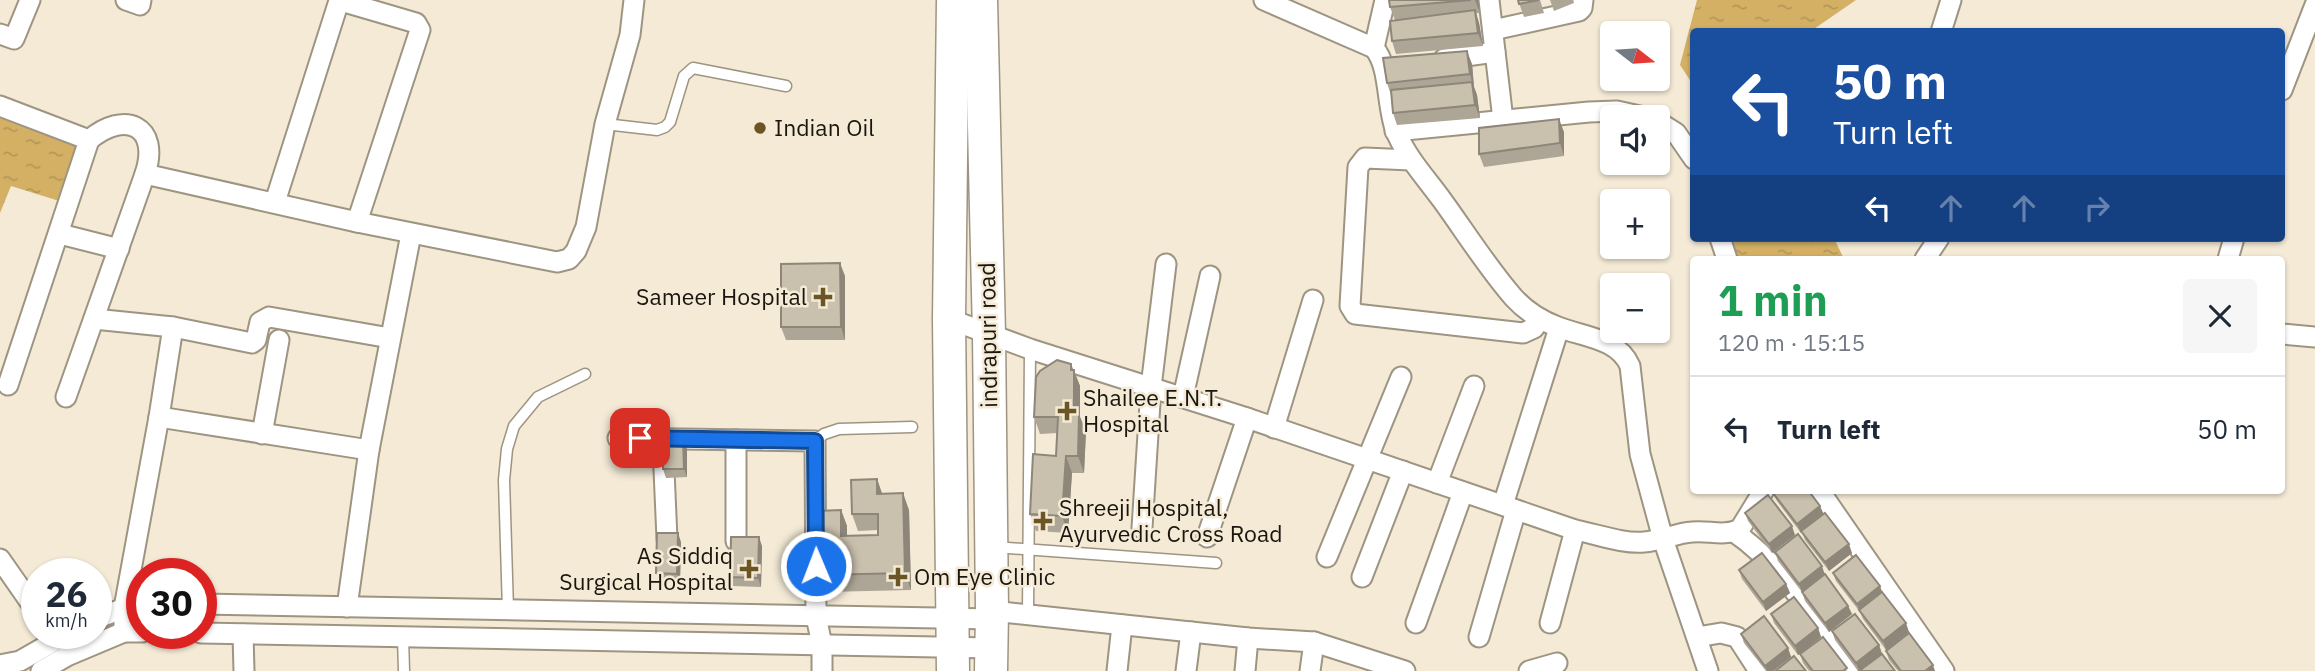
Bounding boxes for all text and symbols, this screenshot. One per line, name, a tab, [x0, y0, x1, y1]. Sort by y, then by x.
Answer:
north arrow	[1600, 21, 1670, 91]
map controls	[1600, 21, 1670, 343]
text: 50 m	[1833, 49, 1947, 112]
icon: left	[1718, 56, 1809, 147]
button: sound	[1600, 105, 1670, 175]
text: Turn left	[1833, 111, 1953, 153]
place label: Indian Oil	[774, 112, 874, 142]
marker: Indian Oil	[752, 120, 768, 136]
button: +	[1600, 189, 1670, 259]
icon: left	[1859, 189, 1897, 227]
icon: ahead	[1932, 189, 1970, 227]
icon: ahead	[2005, 189, 2043, 227]
icon: right	[2078, 189, 2116, 227]
street label: indrapuri road	[971, 262, 1003, 408]
button: −	[1600, 273, 1670, 343]
text: 1 min	[1718, 273, 1828, 328]
button: close	[2183, 279, 2257, 353]
place label: Sameer Hospital	[636, 281, 807, 311]
marker: Sameer Hospital	[813, 287, 833, 307]
text: 120 m · 15:15	[1718, 327, 1865, 357]
place label: Shailee E.N.T. Hospital	[1083, 382, 1222, 438]
marker: Shailee E.N.T. Hospital	[1057, 401, 1077, 421]
pin	[610, 408, 670, 468]
icon: left	[1718, 410, 1756, 448]
text: Turn left	[1777, 412, 1880, 446]
text: 50 m	[2197, 412, 2257, 446]
icon: arrive	[621, 419, 659, 457]
place label: Shreeji Hospital, Ayurvedic Cross Road	[1059, 492, 1283, 548]
marker: Shreeji Hospital, Ayurvedic Cross Road	[1033, 511, 1053, 531]
position arrow	[779, 529, 853, 603]
place label: As Siddiq Surgical Hospital	[559, 540, 733, 596]
speed limit sign: 30	[126, 558, 217, 649]
marker: As Siddiq Surgical Hospital	[739, 559, 759, 579]
place label: Om Eye Clinic	[914, 561, 1055, 591]
marker: Om Eye Clinic	[888, 567, 908, 587]
text: 26	[45, 571, 88, 617]
text: km/h	[45, 609, 88, 632]

